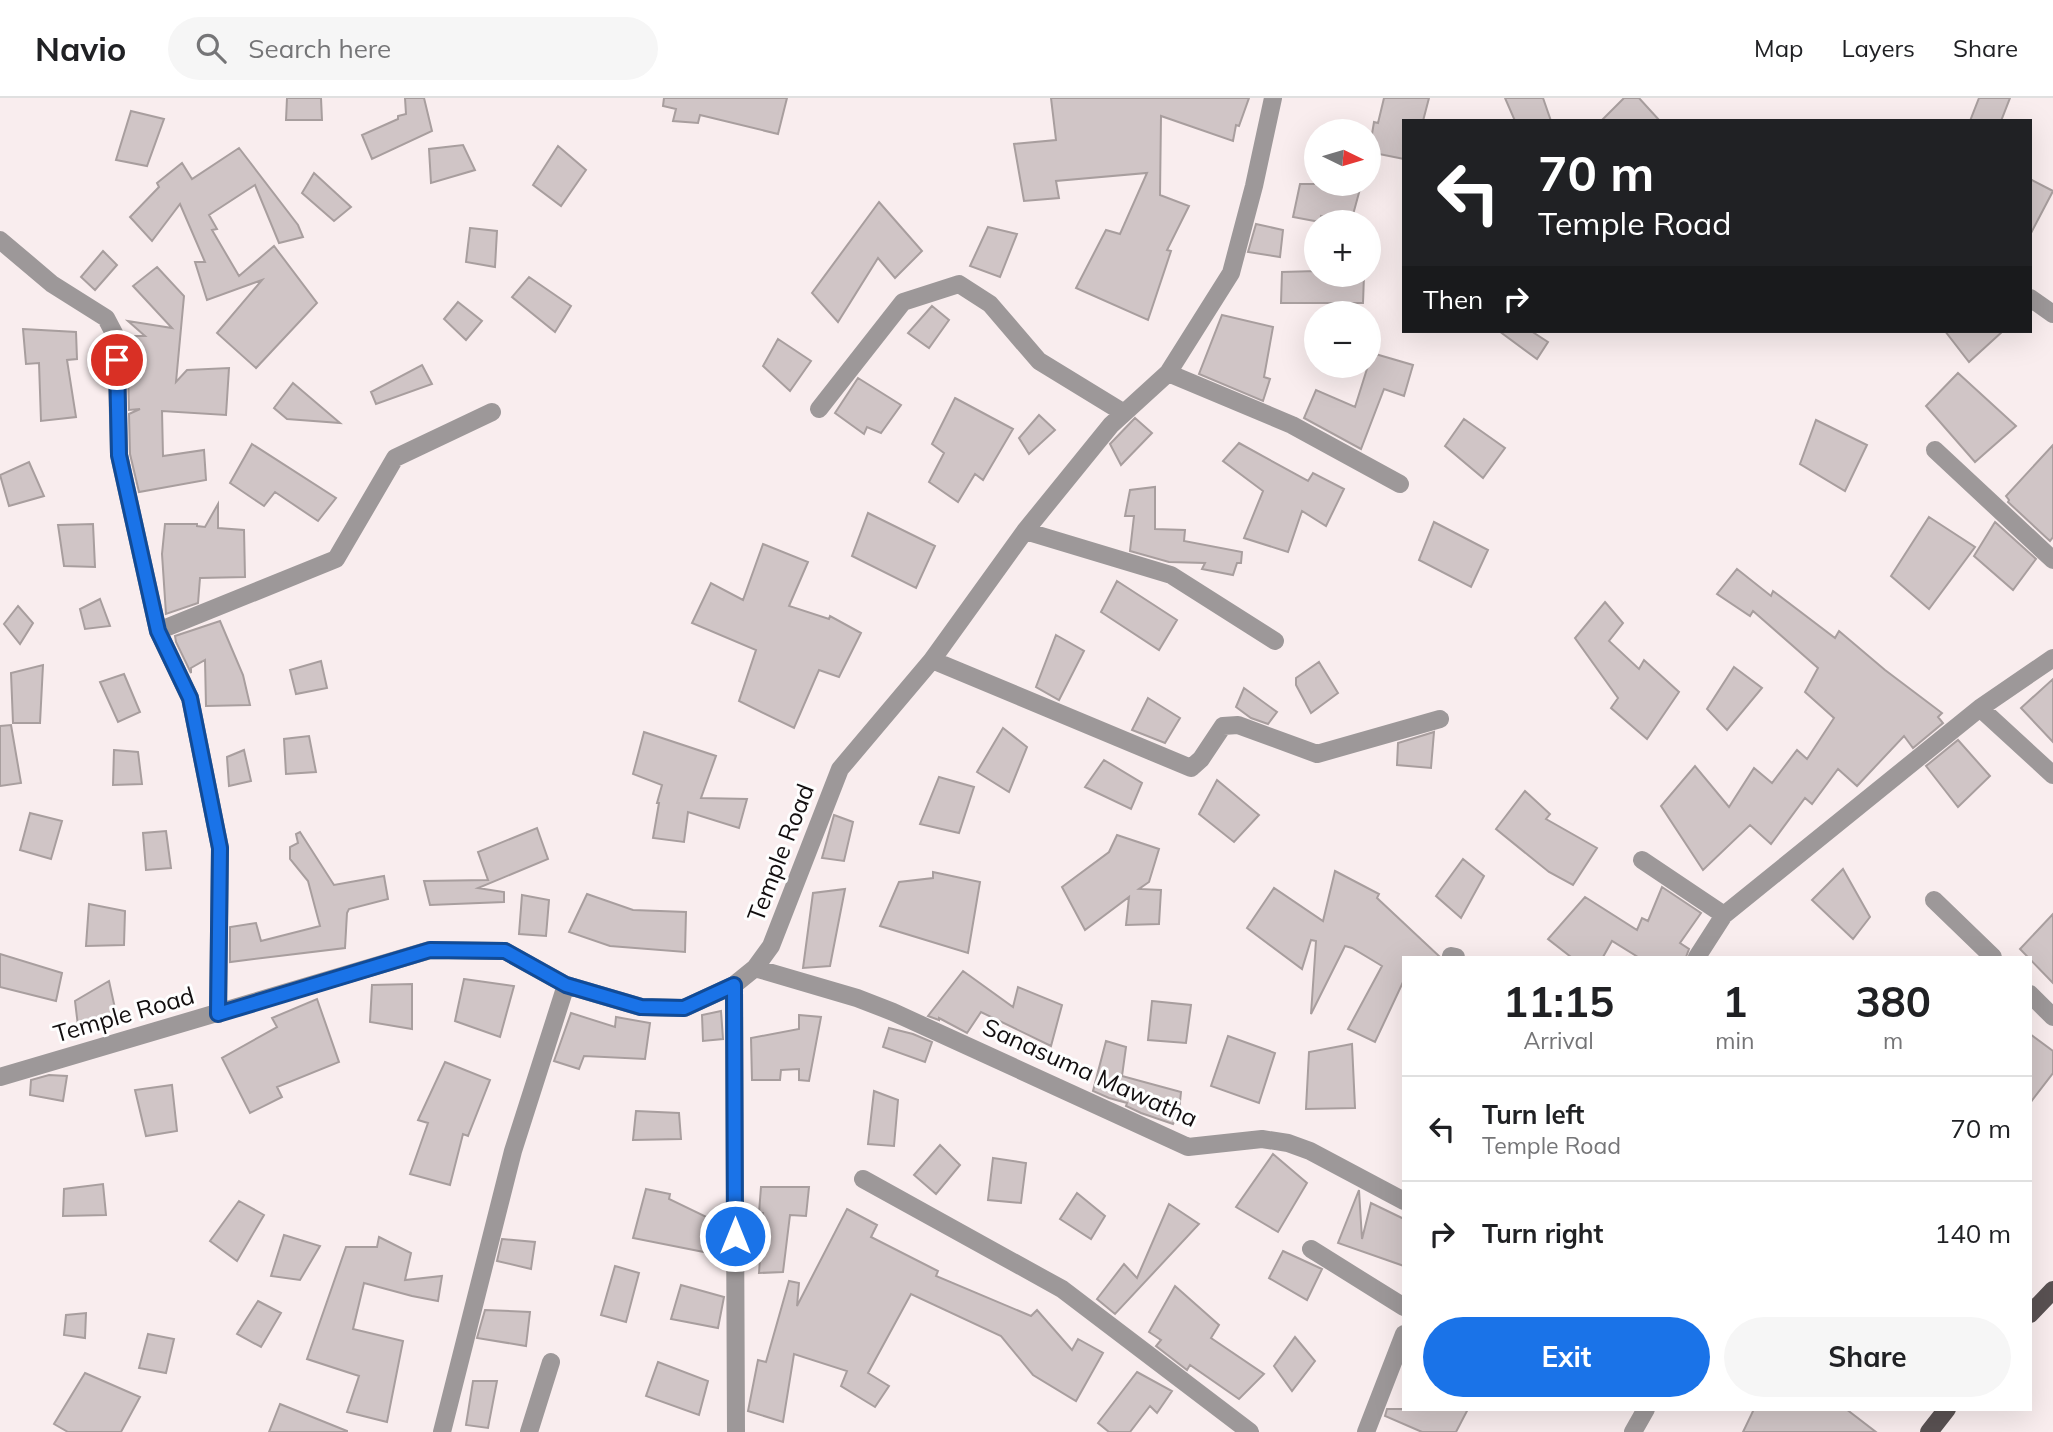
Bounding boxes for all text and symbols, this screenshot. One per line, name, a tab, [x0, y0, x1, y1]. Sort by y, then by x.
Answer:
search box	[168, 17, 658, 80]
text: Navio	[35, 28, 126, 69]
icon: search	[192, 29, 230, 67]
text: Search here	[248, 32, 391, 65]
text: Map	[1754, 33, 1803, 63]
text: Layers	[1841, 33, 1915, 63]
text: Share	[1953, 33, 2018, 63]
north arrow	[1304, 119, 1381, 196]
map controls	[1304, 119, 1381, 378]
text: 70 m	[1538, 142, 1654, 203]
icon: left	[1423, 147, 1514, 238]
text: Temple Road	[1538, 203, 1731, 243]
button: +	[1304, 210, 1381, 287]
icon: right	[1497, 280, 1535, 318]
text: Then	[1423, 283, 1483, 316]
button: −	[1304, 301, 1381, 378]
pin	[87, 330, 147, 390]
icon: arrive	[98, 341, 136, 379]
street label: Temple Road	[740, 780, 820, 926]
text: 11:15	[1503, 975, 1614, 1028]
text: 1	[1722, 975, 1747, 1028]
text: 380	[1855, 975, 1931, 1028]
street label: Temple Road	[50, 980, 198, 1048]
street label: Sanasuma Mawatha	[978, 1011, 1203, 1133]
text: Arrival	[1523, 1026, 1594, 1055]
text: min	[1715, 1026, 1754, 1055]
text: m	[1883, 1026, 1903, 1055]
text: Turn left	[1482, 1098, 1584, 1131]
icon: left	[1423, 1110, 1461, 1148]
text: 70 m	[1950, 1112, 2011, 1145]
text: Temple Road	[1482, 1131, 1621, 1160]
position arrow	[698, 1199, 772, 1273]
icon: right	[1423, 1215, 1461, 1253]
text: Turn right	[1482, 1217, 1603, 1250]
text: 140 m	[1935, 1217, 2011, 1250]
button: Exit	[1423, 1317, 1710, 1397]
button: Share	[1724, 1317, 2011, 1397]

